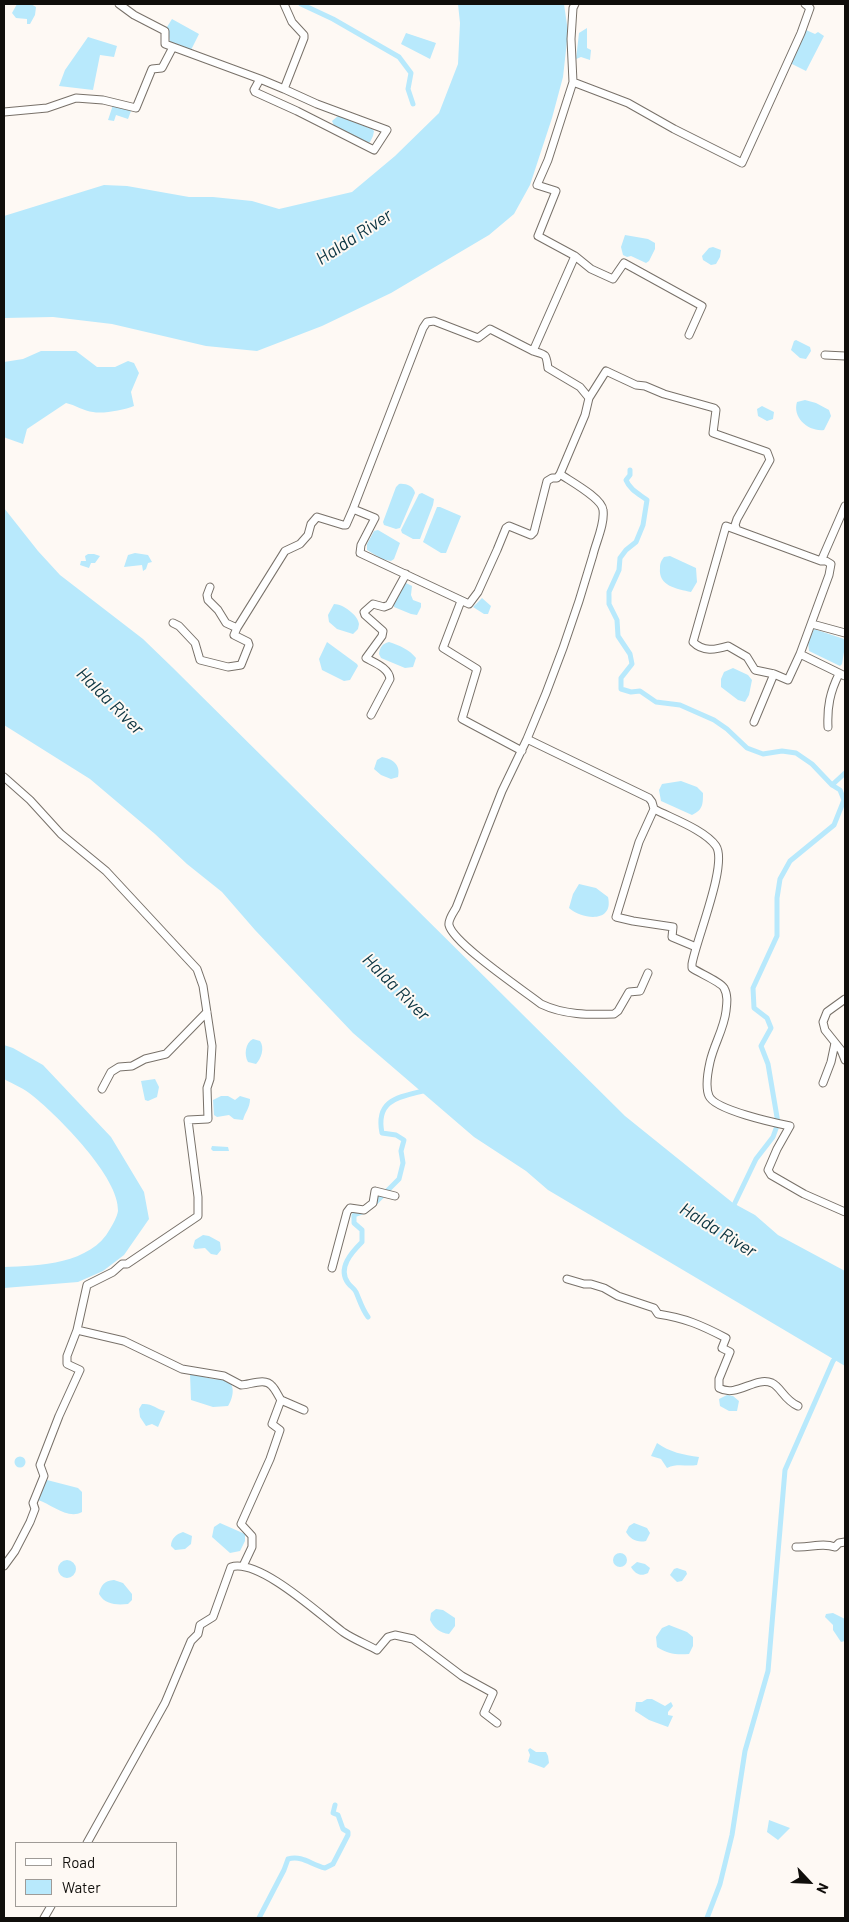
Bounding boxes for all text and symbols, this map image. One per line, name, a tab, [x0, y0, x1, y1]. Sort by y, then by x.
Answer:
water label: Halda River	[312, 204, 396, 270]
water label: Halda River	[72, 663, 148, 739]
water label: Halda River	[358, 949, 434, 1025]
water label: Halda River	[676, 1198, 760, 1262]
legend	[15, 1842, 178, 1907]
text: Road	[62, 1853, 95, 1871]
north arrow	[784, 1857, 834, 1907]
text: Water	[62, 1878, 101, 1896]
text: N	[813, 1881, 833, 1896]

